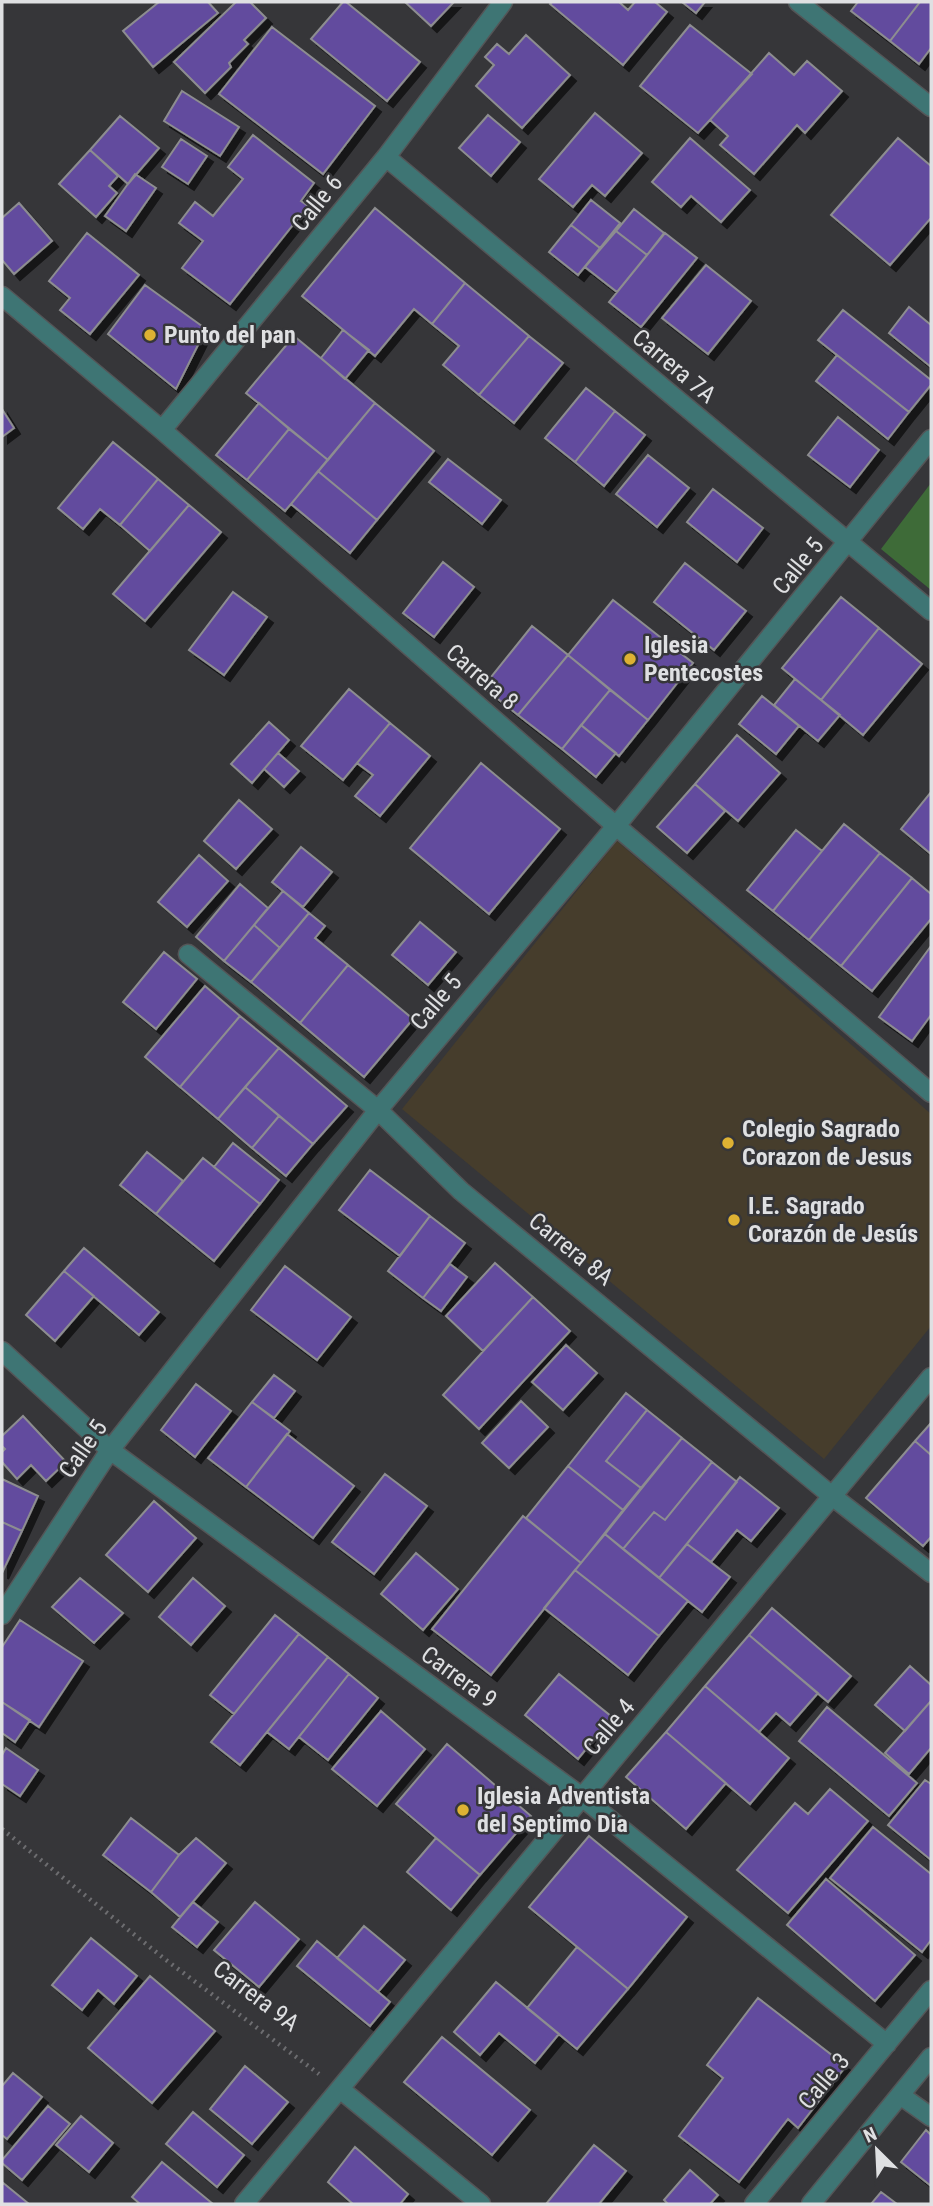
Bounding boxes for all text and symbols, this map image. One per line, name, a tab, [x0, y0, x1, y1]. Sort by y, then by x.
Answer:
street label: Calle 6	[286, 169, 348, 237]
place label: Punto del pan	[164, 321, 296, 349]
street label: Carrera 7A	[627, 323, 722, 409]
marker: Punto del pan	[142, 327, 158, 343]
street label: Calle 5	[767, 532, 829, 600]
place label: Iglesia Pentecostes	[644, 631, 763, 687]
street label: Carrera 8	[440, 638, 524, 716]
marker: Iglesia Pentecostes	[622, 651, 638, 667]
street label: Calle 5	[404, 968, 468, 1036]
place label: Colegio Sagrado Corazon de Jesus	[742, 1115, 912, 1171]
marker: Colegio Sagrado Corazon de Jesus	[720, 1135, 736, 1151]
place label: I.E. Sagrado Corazón de Jesús	[748, 1192, 918, 1248]
street label: Carrera 8A	[523, 1207, 619, 1292]
marker: I.E. Sagrado Corazón de Jesús	[726, 1212, 742, 1228]
street label: Calle 5	[53, 1414, 113, 1484]
street label: Carrera 9	[416, 1640, 502, 1714]
street label: Calle 4	[577, 1693, 641, 1761]
place label: Iglesia Adventista del Septimo Dia	[477, 1782, 650, 1838]
marker: Iglesia Adventista del Septimo Dia	[455, 1802, 471, 1818]
street label: Carrera 9A	[208, 1955, 305, 2037]
street label: Calle 3	[792, 2047, 856, 2115]
north arrow	[842, 2115, 912, 2185]
text: N	[860, 2122, 880, 2148]

